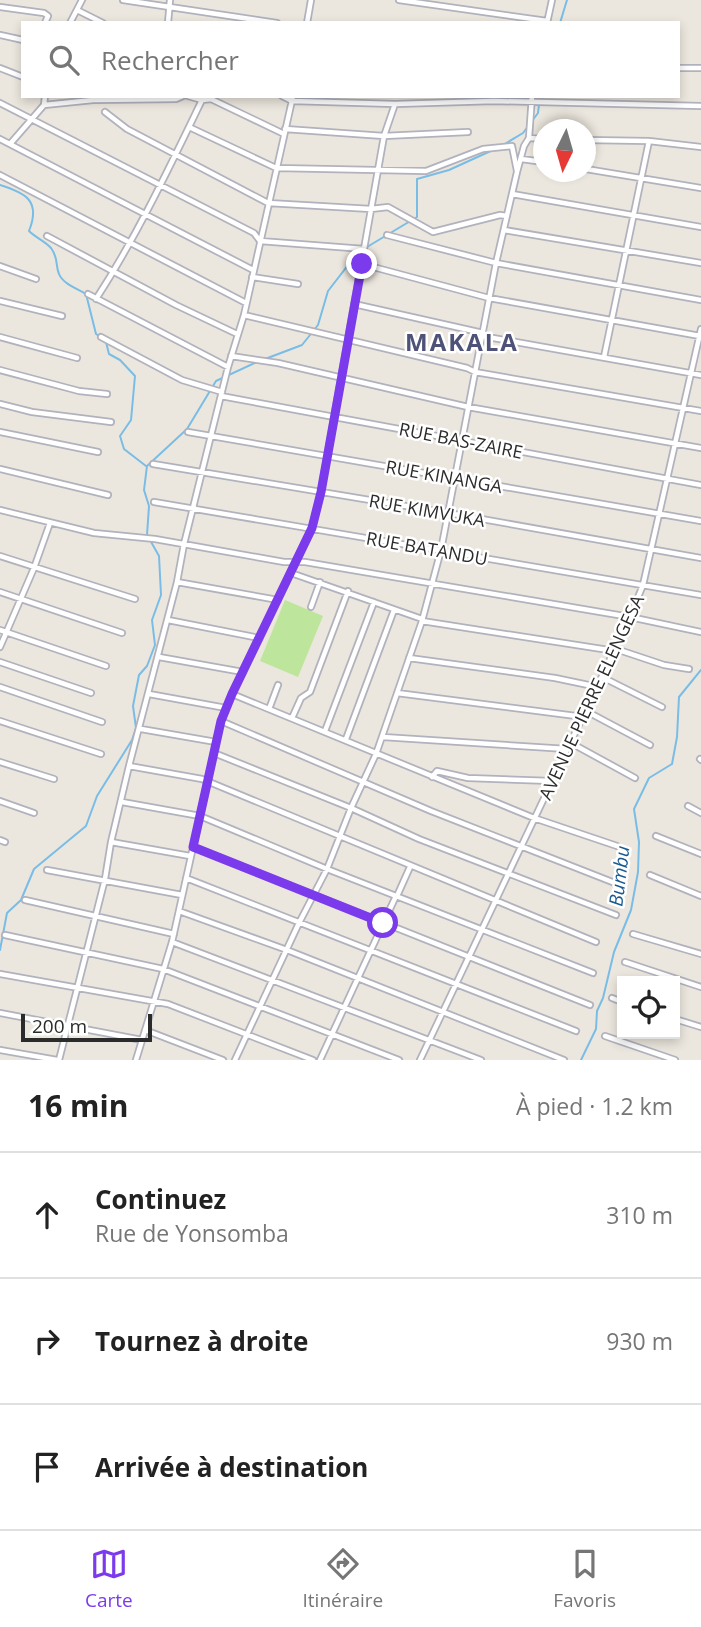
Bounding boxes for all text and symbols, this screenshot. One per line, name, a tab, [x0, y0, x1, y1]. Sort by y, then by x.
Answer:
search box	[21, 21, 680, 98]
icon: search	[45, 41, 83, 79]
text: Rechercher	[101, 42, 239, 78]
north arrow	[533, 119, 596, 182]
route end	[346, 248, 377, 279]
district label: MAKALA	[405, 325, 519, 358]
street label: RUE BAS-ZAIRE	[397, 416, 525, 464]
street label: RUE KINANGA	[384, 454, 505, 498]
street label: RUE KIMVUKA	[367, 488, 488, 532]
street label: RUE BATANDU	[364, 526, 490, 570]
street label: AVENUE PIERRE ELENGESA	[533, 590, 649, 803]
water label: Bumbu	[602, 844, 636, 908]
route start	[367, 907, 398, 938]
map controls	[617, 976, 680, 1039]
button: locate	[617, 976, 680, 1039]
scale bar	[21, 1011, 152, 1043]
text: 200 m	[32, 1013, 87, 1039]
text: 16 min	[28, 1085, 128, 1126]
text: À pied · 1.2 km	[516, 1090, 673, 1122]
text: Continuez	[95, 1181, 226, 1217]
icon: ahead	[28, 1196, 66, 1234]
text: 310 m	[606, 1199, 673, 1231]
text: Rue de Yonsomba	[95, 1217, 289, 1249]
icon: right	[28, 1322, 66, 1360]
text: Tournez à droite	[95, 1323, 308, 1359]
text: 930 m	[606, 1325, 673, 1357]
icon: arrive	[28, 1448, 66, 1486]
text: Arrivée à destination	[95, 1449, 368, 1485]
tab: Carte	[85, 1545, 133, 1613]
tab: Itinéraire	[303, 1545, 383, 1613]
tab: Favoris	[553, 1545, 616, 1613]

